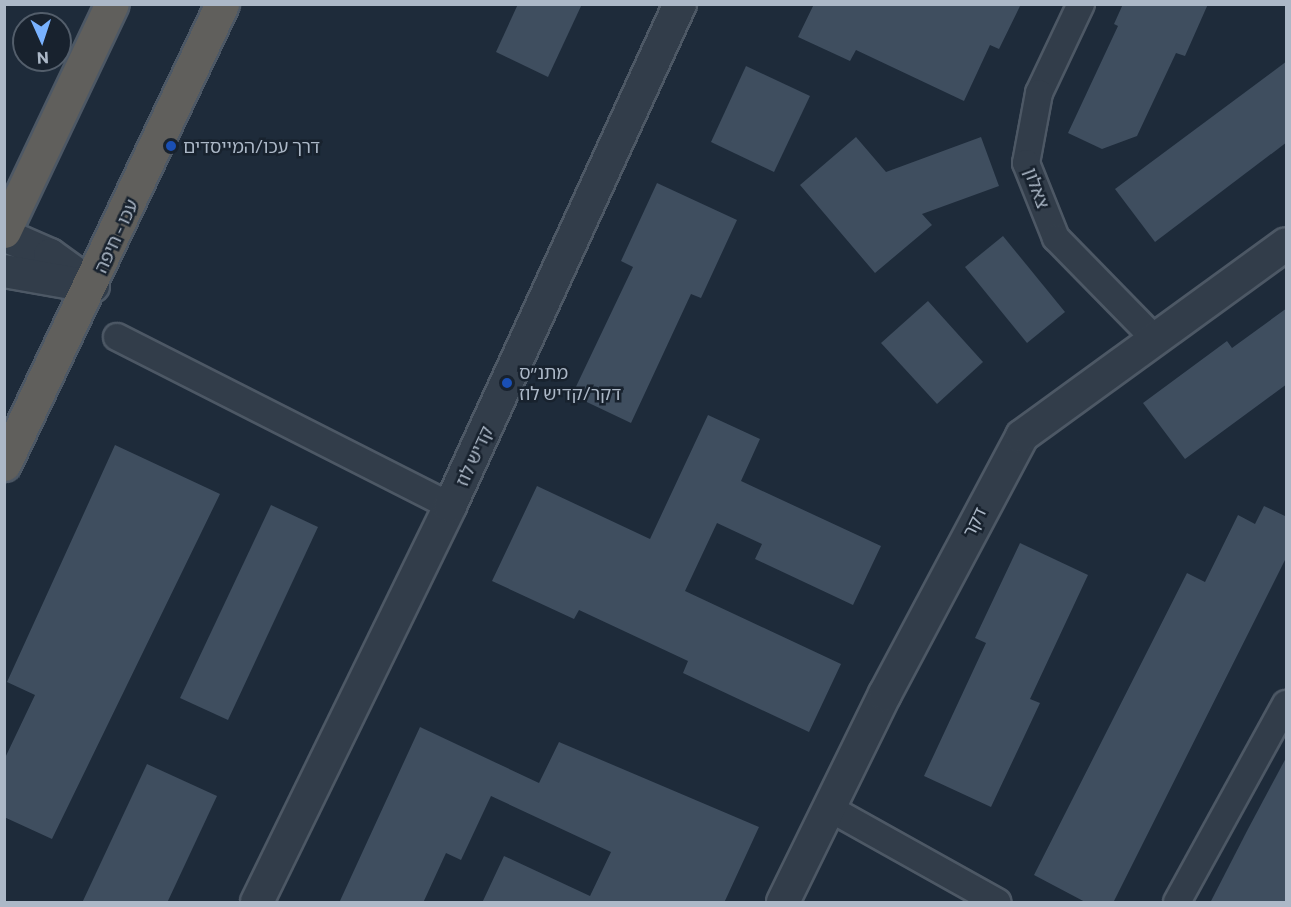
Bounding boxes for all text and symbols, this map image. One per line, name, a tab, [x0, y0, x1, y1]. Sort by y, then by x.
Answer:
north arrow	[12, 12, 72, 72]
text: N	[36, 49, 49, 68]
place label: דרך עכו/המייסדים	[183, 135, 320, 157]
marker: דרך עכו/המייסדים	[164, 139, 178, 153]
street label: צאלון	[1020, 165, 1054, 211]
street label: עכו - חיפה	[90, 196, 142, 276]
place label: מתנ״ס דקר/קדיש לוז	[519, 362, 621, 404]
marker: מתנ״ס דקר/קדיש לוז	[500, 376, 514, 390]
street label: קדיש לוז	[451, 423, 497, 489]
street label: דקר	[958, 504, 990, 540]

